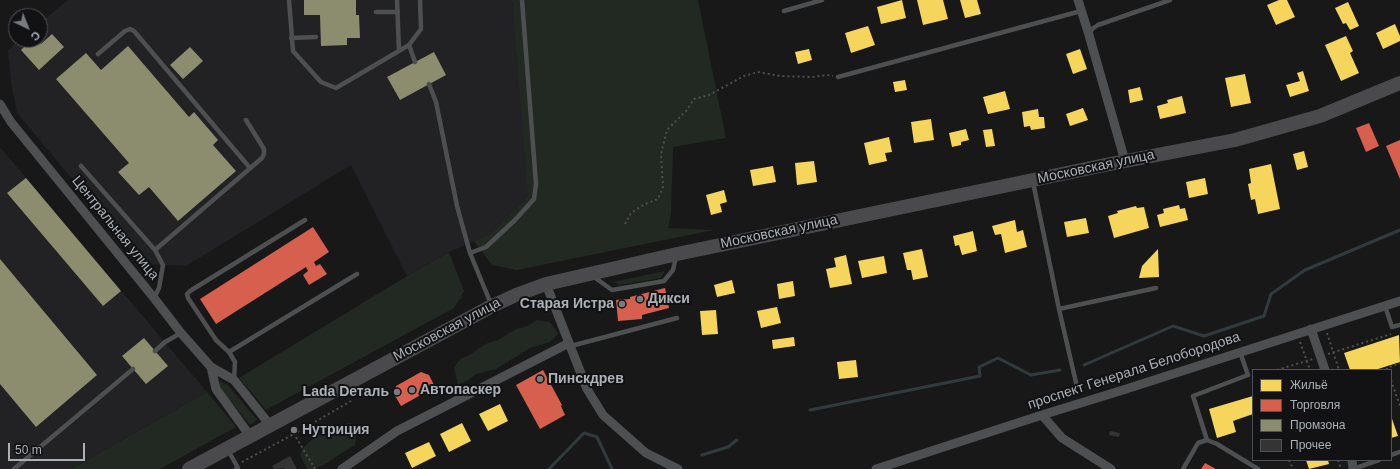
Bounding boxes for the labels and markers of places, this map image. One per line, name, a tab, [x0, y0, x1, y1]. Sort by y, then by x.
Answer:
place label: Дикси	[648, 291, 690, 307]
marker: Дикси	[635, 294, 645, 304]
place label: Старая Истра	[520, 296, 614, 312]
marker: Старая Истра	[617, 299, 627, 309]
place label: Пинскдрев	[548, 371, 624, 387]
marker: Пинскдрев	[535, 374, 545, 384]
place label: Автопаскер	[420, 382, 501, 398]
place label: Lada Dеталь	[303, 384, 389, 400]
marker: Автопаскер	[407, 385, 417, 395]
marker: Lada Dеталь	[392, 387, 402, 397]
place label: Нутриция	[302, 422, 369, 438]
marker: Нутриция	[289, 425, 299, 435]

